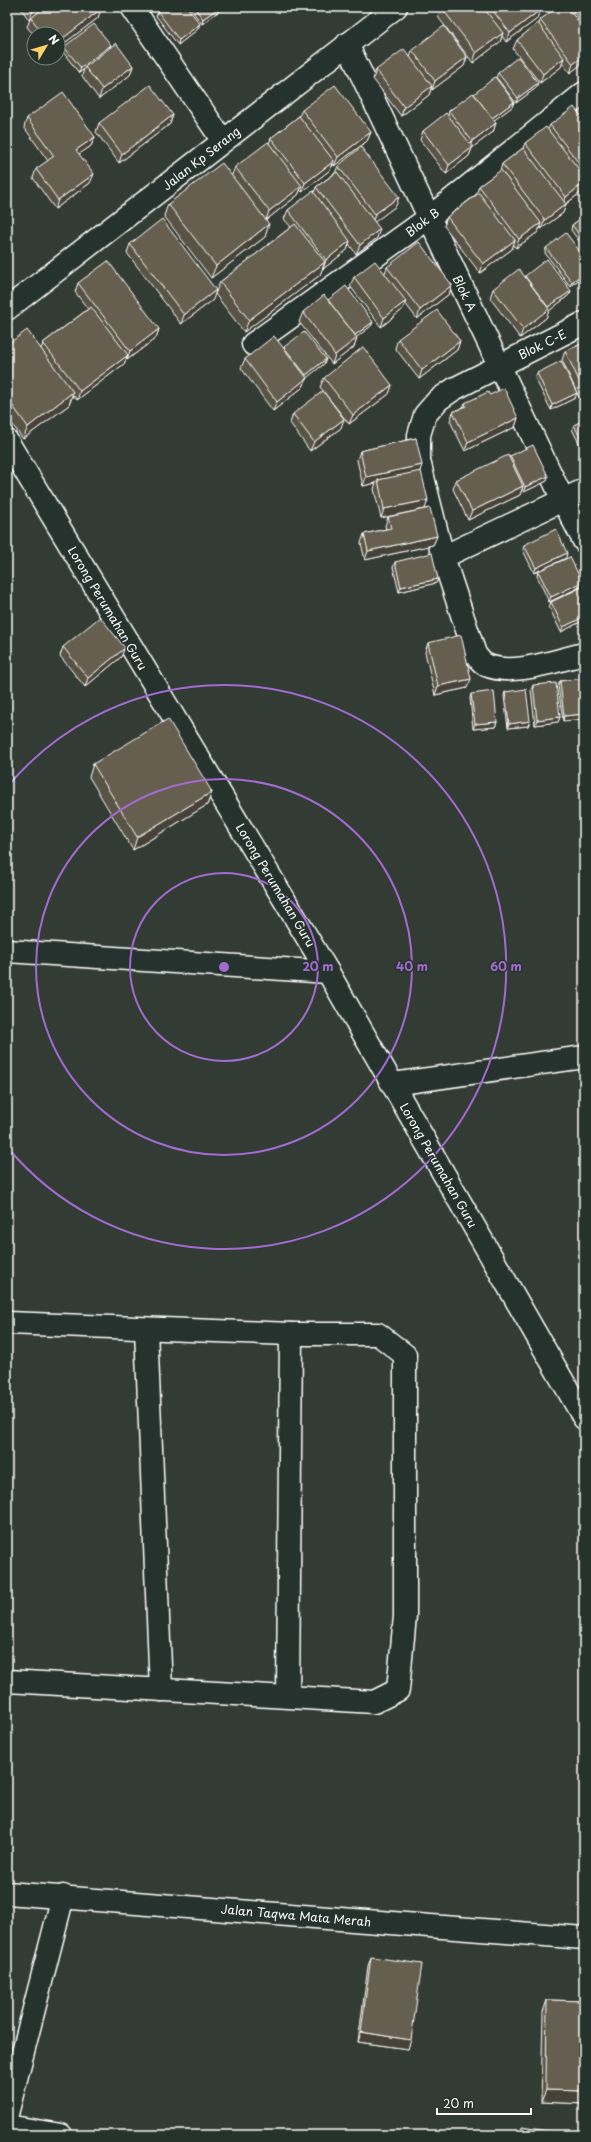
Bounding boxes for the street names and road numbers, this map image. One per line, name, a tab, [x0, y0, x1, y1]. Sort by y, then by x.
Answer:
street label: Jalan Kp Serang	[158, 122, 244, 194]
street label: Blok B	[401, 203, 443, 241]
street label: Blok A	[449, 272, 481, 314]
street label: Blok C-E	[515, 325, 569, 363]
street label: Lorong Perumahan Guru	[64, 543, 152, 673]
street label: Lorong Perumahan Guru	[232, 820, 320, 950]
street label: Lorong Perumahan Guru	[396, 1099, 482, 1231]
street label: Jalan Taqwa Mata Merah	[220, 1899, 372, 1931]

